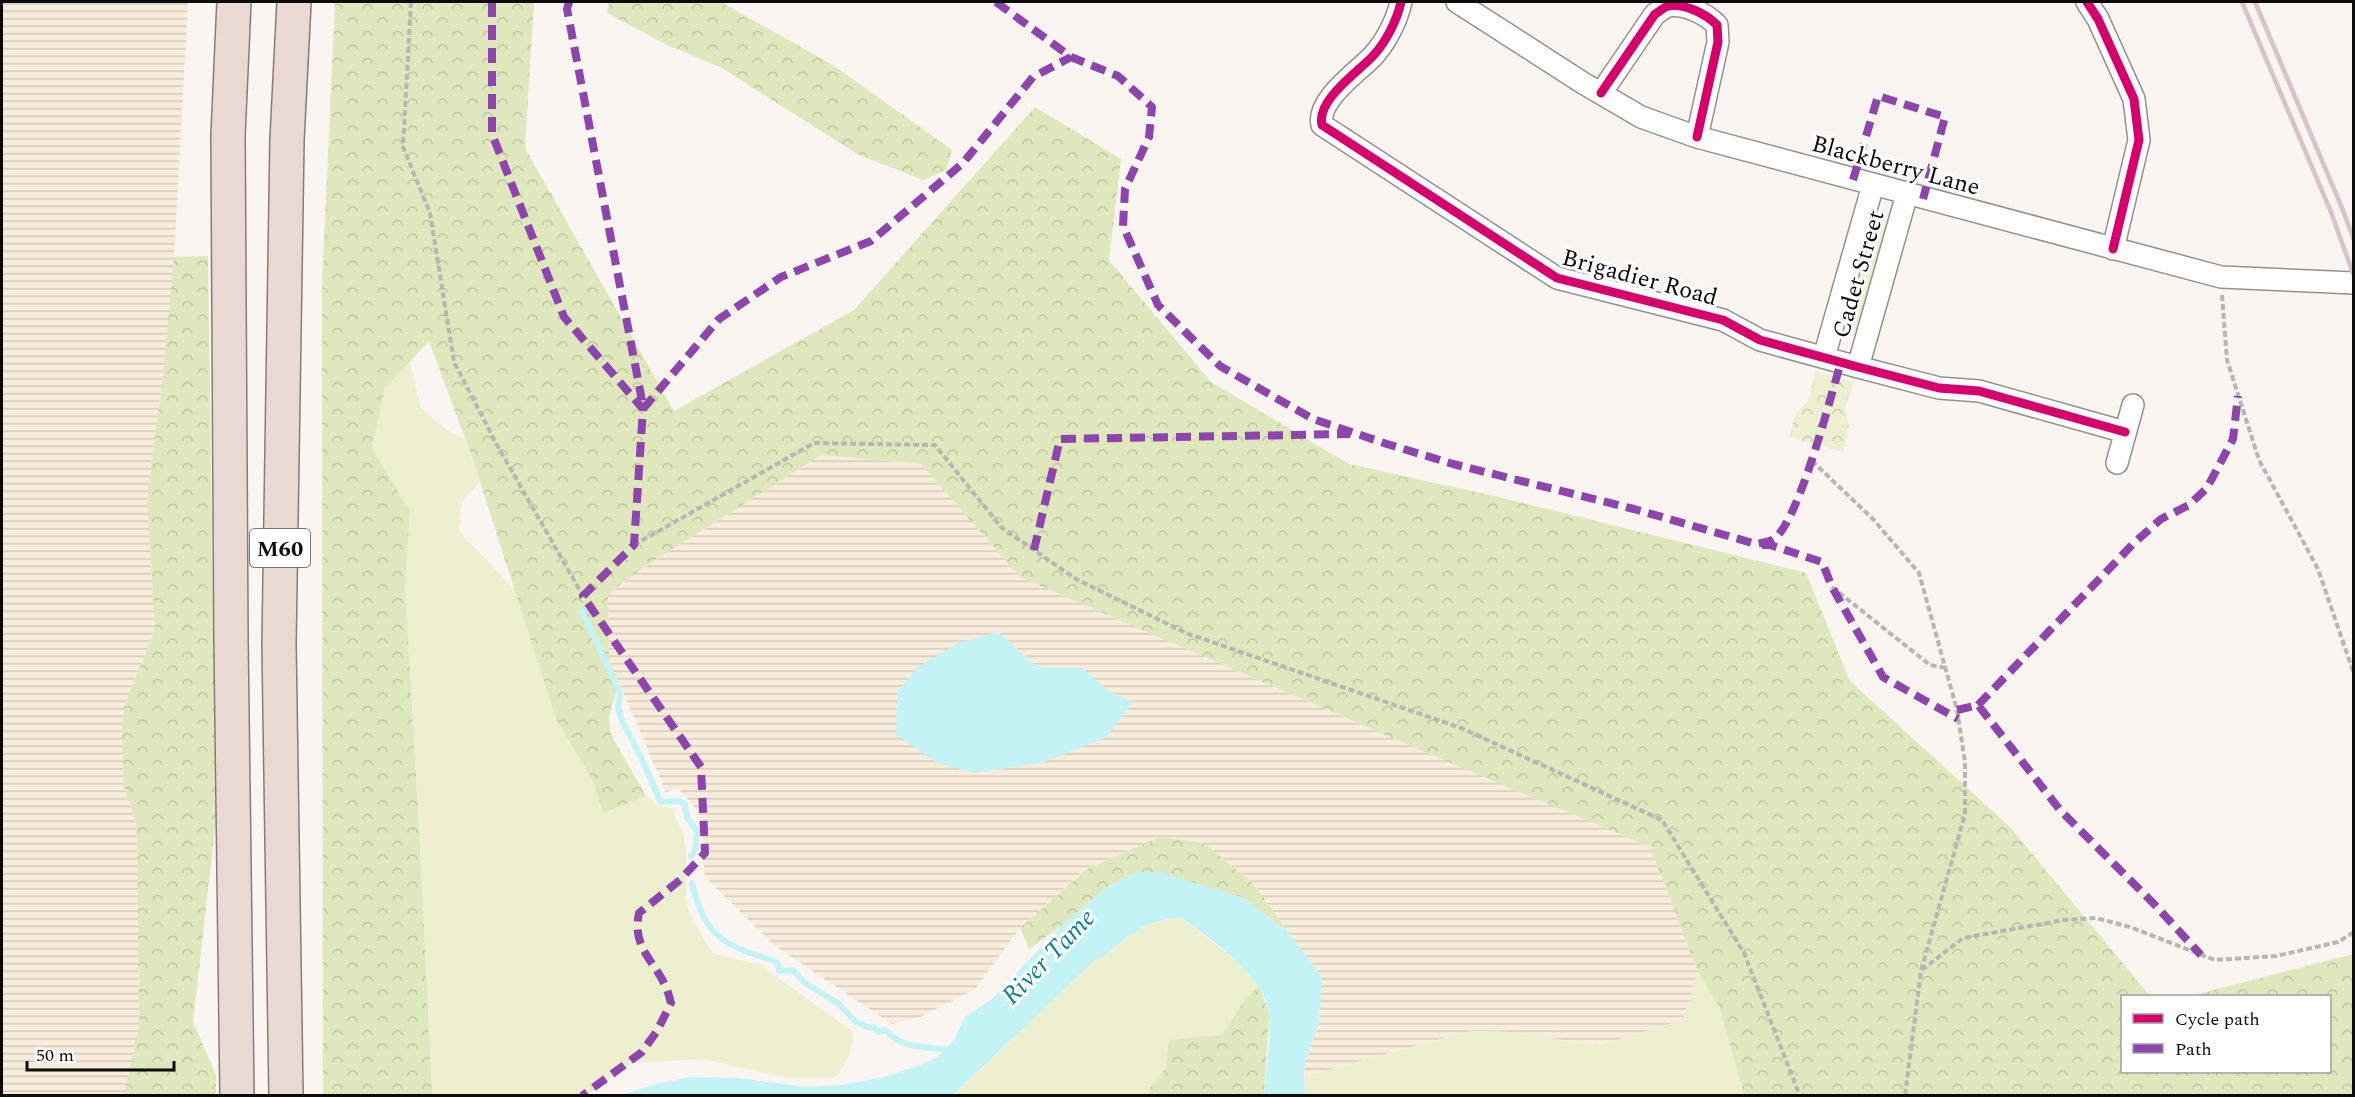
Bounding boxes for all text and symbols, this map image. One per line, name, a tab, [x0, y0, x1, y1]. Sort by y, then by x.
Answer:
street label: Blackberry Lane	[1808, 126, 1984, 206]
street label: Cadet Street	[1824, 206, 1894, 343]
street label: Brigadier Road	[1558, 240, 1721, 316]
road number: M60	[250, 529, 310, 567]
water label: River Tame	[992, 899, 1105, 1014]
legend	[2121, 995, 2331, 1073]
text: Cycle path	[2175, 1006, 2260, 1033]
scale bar	[27, 1034, 174, 1072]
text: Path	[2175, 1036, 2212, 1063]
text: 50 m	[36, 1042, 74, 1069]

